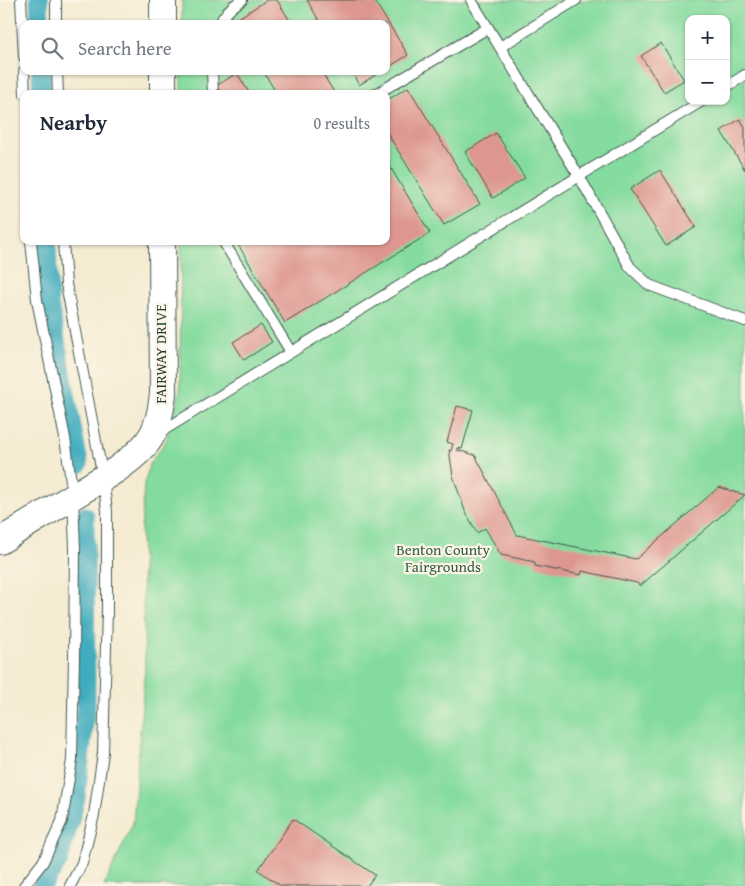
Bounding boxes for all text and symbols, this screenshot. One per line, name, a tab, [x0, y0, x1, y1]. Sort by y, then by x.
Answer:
map controls	[685, 15, 730, 105]
button: +	[685, 15, 730, 60]
search box	[20, 20, 390, 75]
icon: search	[38, 34, 66, 62]
text: Search here	[78, 34, 172, 62]
button: −	[685, 60, 730, 105]
text: Nearby	[40, 107, 107, 138]
text: 0 results	[313, 111, 370, 135]
street label: FAIRWAY DRIVE	[150, 304, 171, 404]
park label: Benton County Fairgrounds	[396, 539, 490, 577]

